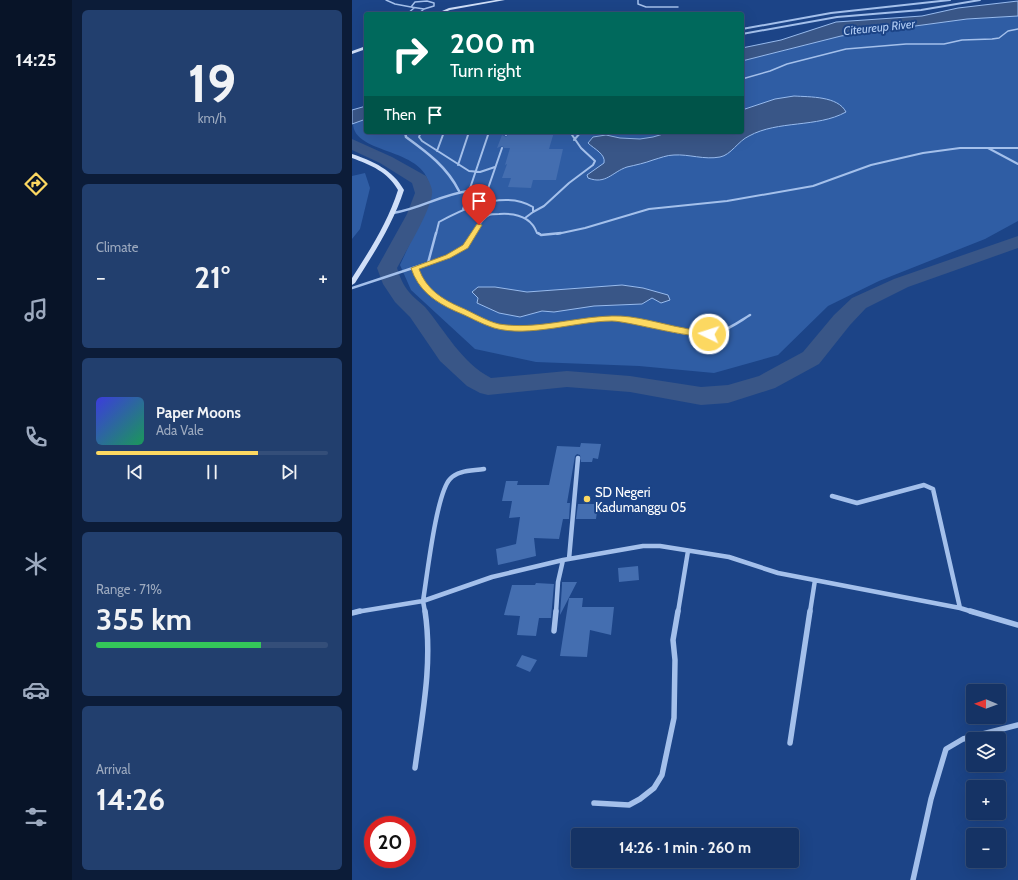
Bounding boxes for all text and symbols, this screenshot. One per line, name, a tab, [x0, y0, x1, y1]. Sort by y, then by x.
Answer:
water label: Citeureup River	[842, 16, 917, 38]
text: 200 m	[450, 26, 535, 60]
icon: right	[384, 28, 436, 80]
text: 14:25	[15, 49, 57, 71]
text: 19	[188, 52, 236, 115]
text: Turn right	[450, 60, 521, 82]
icon: arrive	[424, 104, 446, 126]
text: Then	[384, 106, 416, 124]
text: km/h	[198, 110, 226, 126]
icon: directions	[22, 170, 50, 198]
pin	[462, 184, 496, 225]
icon: arrive	[468, 190, 490, 212]
text: Climate	[96, 239, 138, 255]
text: 21°	[194, 259, 230, 296]
text: −	[96, 264, 106, 291]
text: +	[318, 264, 328, 291]
icon: music	[22, 296, 50, 324]
position arrow	[688, 313, 730, 355]
text: Paper Moons	[156, 404, 241, 422]
text: Ada Vale	[156, 422, 204, 438]
icon: phone	[22, 423, 50, 451]
icon: previous	[124, 461, 146, 483]
icon: pause	[201, 461, 223, 483]
icon: next	[278, 461, 300, 483]
place label: SD Negeri Kadumanggu 05	[595, 484, 686, 515]
marker: SD Negeri Kadumanggu 05	[582, 494, 592, 504]
icon: climate	[22, 550, 50, 578]
text: Range · 71%	[96, 581, 162, 597]
text: 355 km	[96, 601, 192, 638]
icon: car	[22, 676, 50, 704]
north arrow	[966, 684, 1006, 724]
map controls	[966, 684, 1006, 868]
button: layers	[966, 732, 1006, 772]
text: Arrival	[96, 761, 131, 777]
button: +	[966, 780, 1006, 820]
text: 14:26	[96, 781, 165, 818]
icon: filters	[22, 803, 50, 831]
speed limit sign: 20	[364, 816, 416, 868]
button: −	[966, 828, 1006, 868]
text: 14:26 · 1 min · 260 m	[619, 839, 751, 857]

